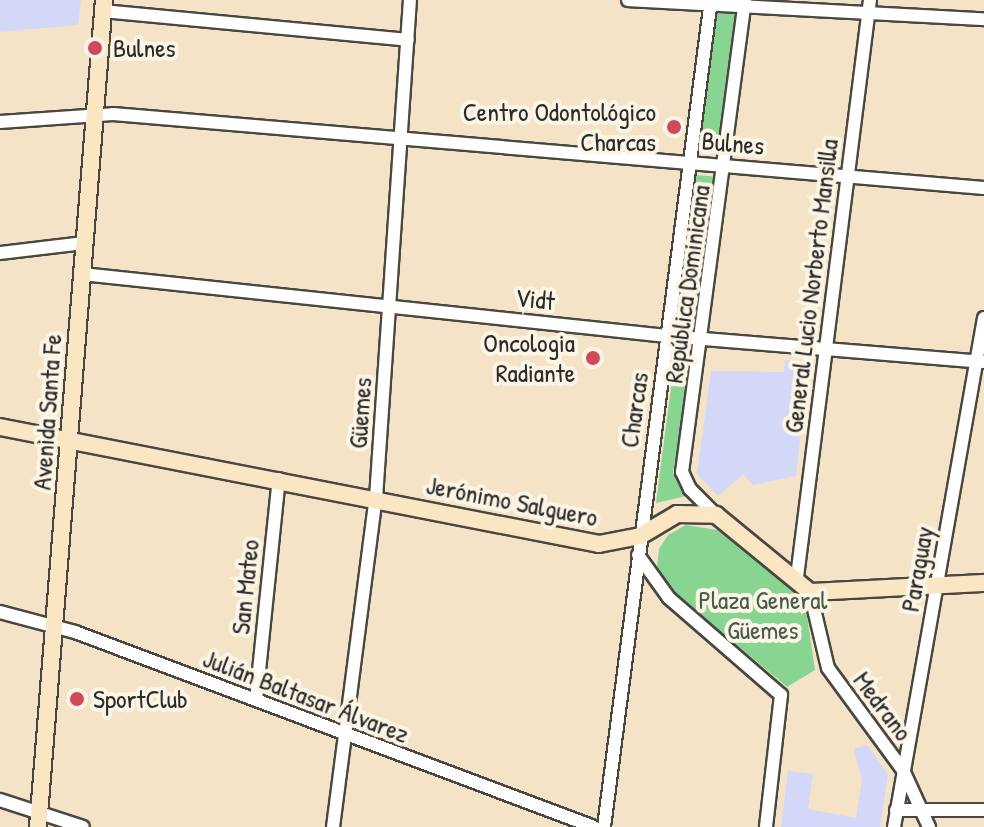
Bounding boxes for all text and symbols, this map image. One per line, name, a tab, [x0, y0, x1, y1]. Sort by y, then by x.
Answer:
place label: Bulnes	[113, 32, 176, 64]
marker: Bulnes	[84, 37, 106, 59]
place label: Centro Odontológico Charcas	[463, 96, 656, 158]
marker: Centro Odontológico Charcas	[663, 116, 685, 138]
street label: Bulnes	[700, 125, 766, 161]
street label: General Lucio Norberto Mansilla	[777, 137, 845, 435]
street label: República Dominicana	[658, 183, 716, 385]
street label: Vidt	[514, 281, 556, 317]
place label: Oncologia Radiante	[483, 327, 575, 388]
street label: Avenida Santa Fe	[26, 333, 68, 491]
marker: Oncologia Radiante	[582, 347, 604, 369]
street label: Charcas	[613, 370, 655, 450]
street label: Güemes	[342, 376, 378, 450]
street label: Jerónimo Salguero	[424, 469, 600, 533]
street label: Paraguay	[894, 524, 940, 614]
street label: San Mateo	[225, 538, 265, 636]
park label: Plaza General Güemes	[699, 584, 827, 646]
street label: Julián Baltasar Álvarez	[199, 642, 413, 750]
street label: Medrano	[847, 665, 919, 747]
place label: SportClub	[93, 683, 188, 715]
marker: SportClub	[68, 690, 86, 708]

